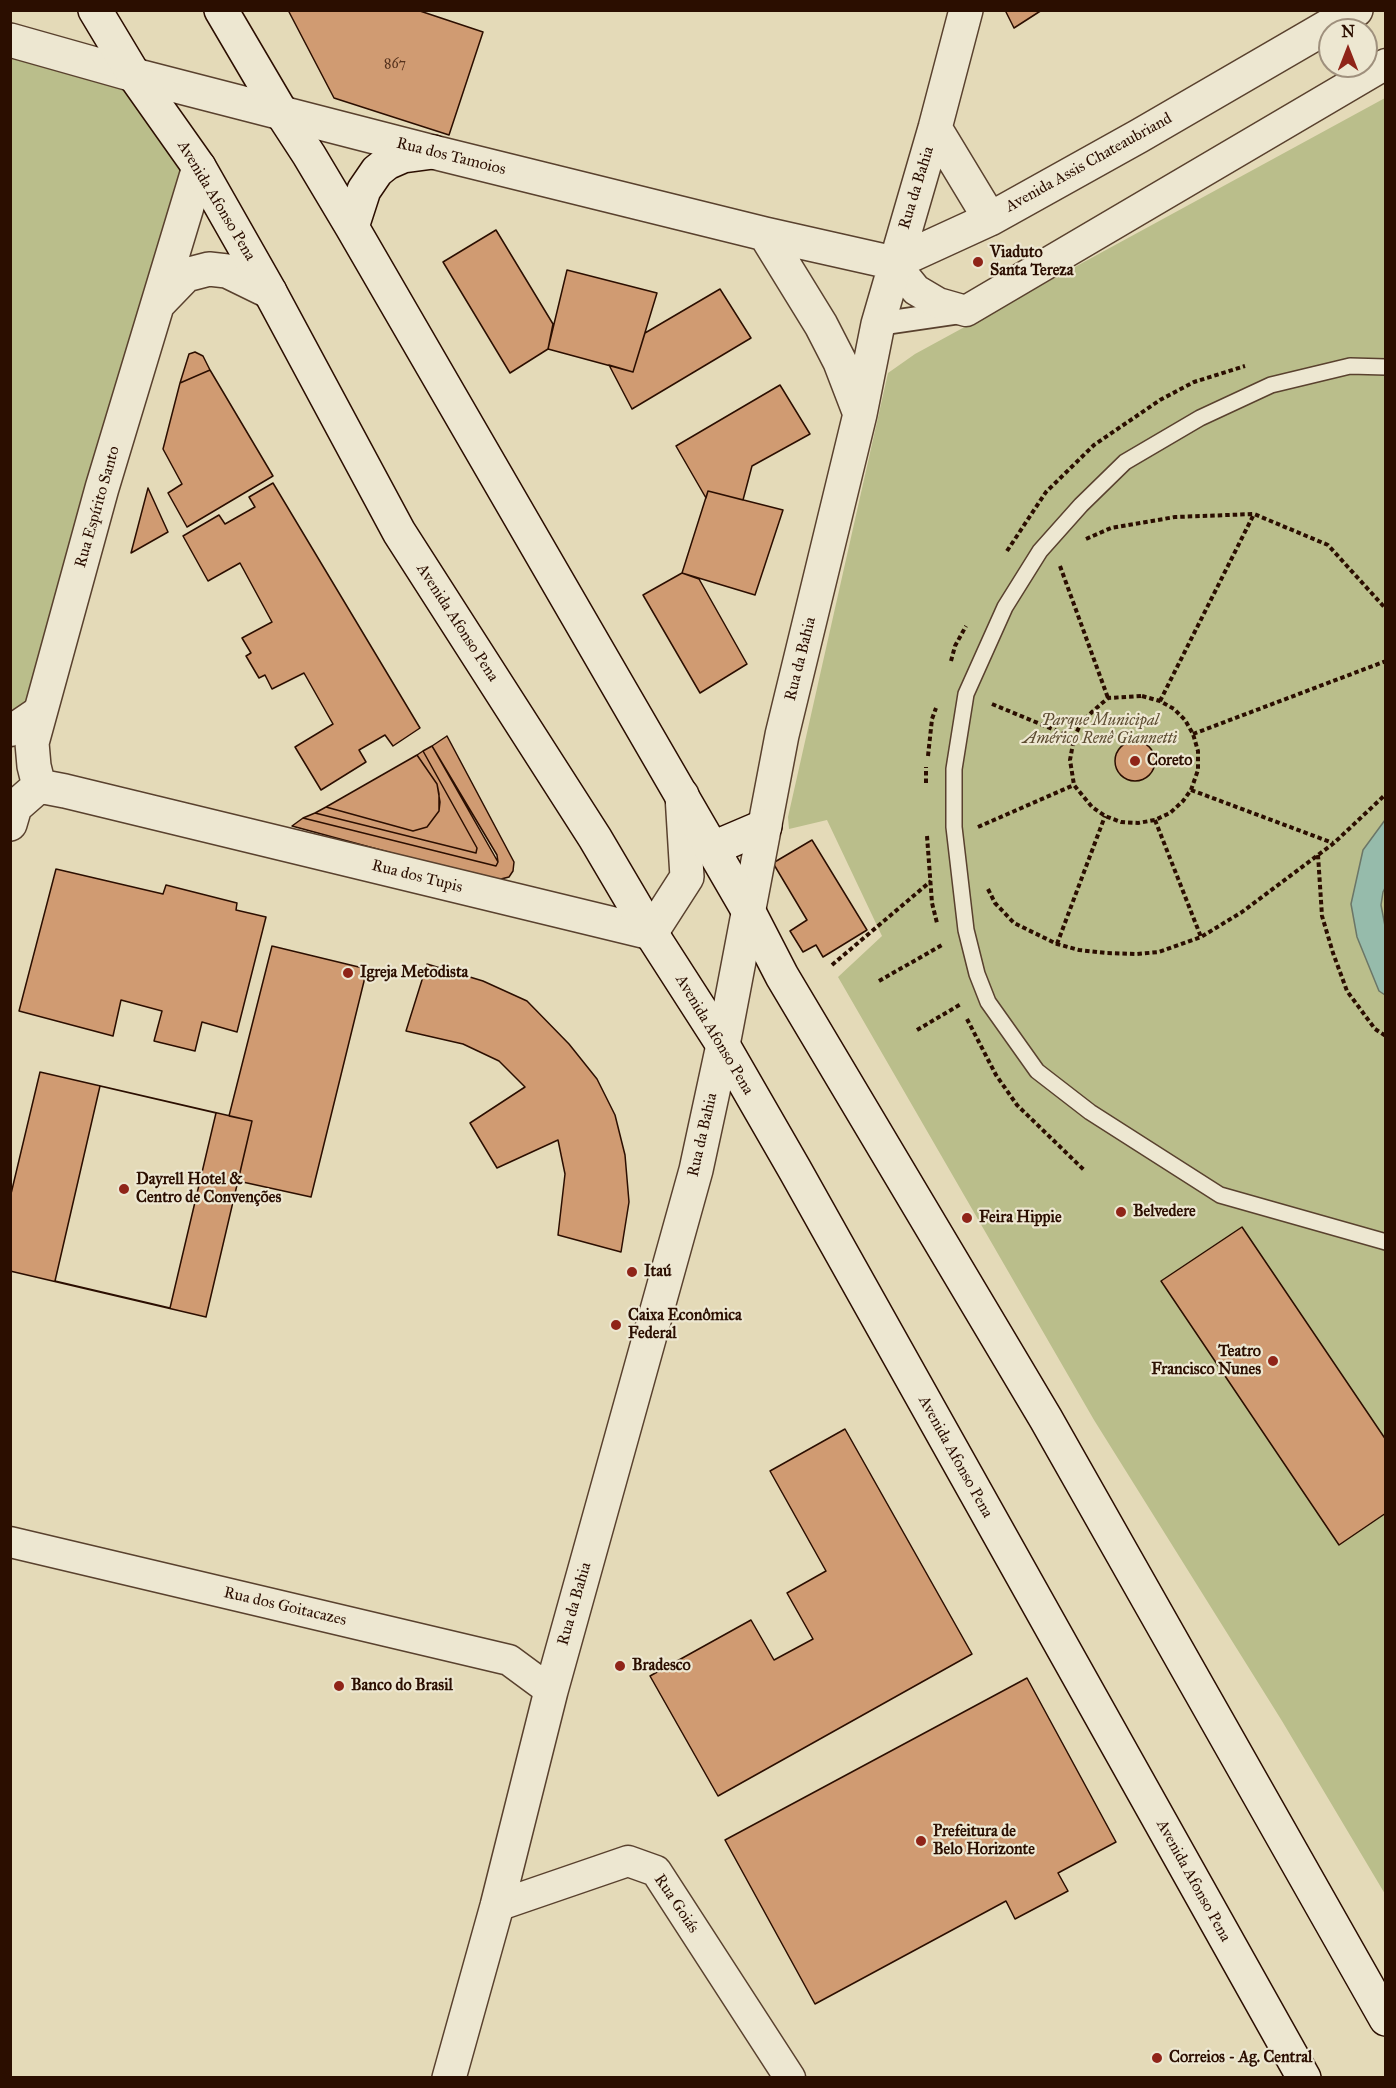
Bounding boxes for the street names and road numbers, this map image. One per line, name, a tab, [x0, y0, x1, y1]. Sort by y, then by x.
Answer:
street label: Avenida Assis Chateaubriand	[1002, 109, 1176, 217]
street label: Rua dos Tamoios	[394, 134, 508, 180]
street label: Avenida Afonso Pena	[173, 137, 259, 265]
street label: Rua da Bahia	[895, 144, 939, 232]
street label: Rua Espírito Santo	[71, 444, 125, 570]
street label: Avenida Afonso Pena	[412, 560, 502, 686]
street label: Rua da Bahia	[781, 615, 821, 703]
street label: Rua dos Tupis	[370, 856, 464, 898]
street label: Avenida Afonso Pena	[671, 971, 757, 1099]
street label: Rua da Bahia	[684, 1091, 722, 1179]
street label: Avenida Afonso Pena	[913, 1393, 997, 1521]
street label: Rua da Bahia	[554, 1560, 596, 1648]
street label: Rua dos Goitacazes	[222, 1584, 348, 1630]
street label: Avenida Afonso Pena	[1151, 1817, 1235, 1945]
street label: Rua Goiás	[649, 1871, 703, 1937]

